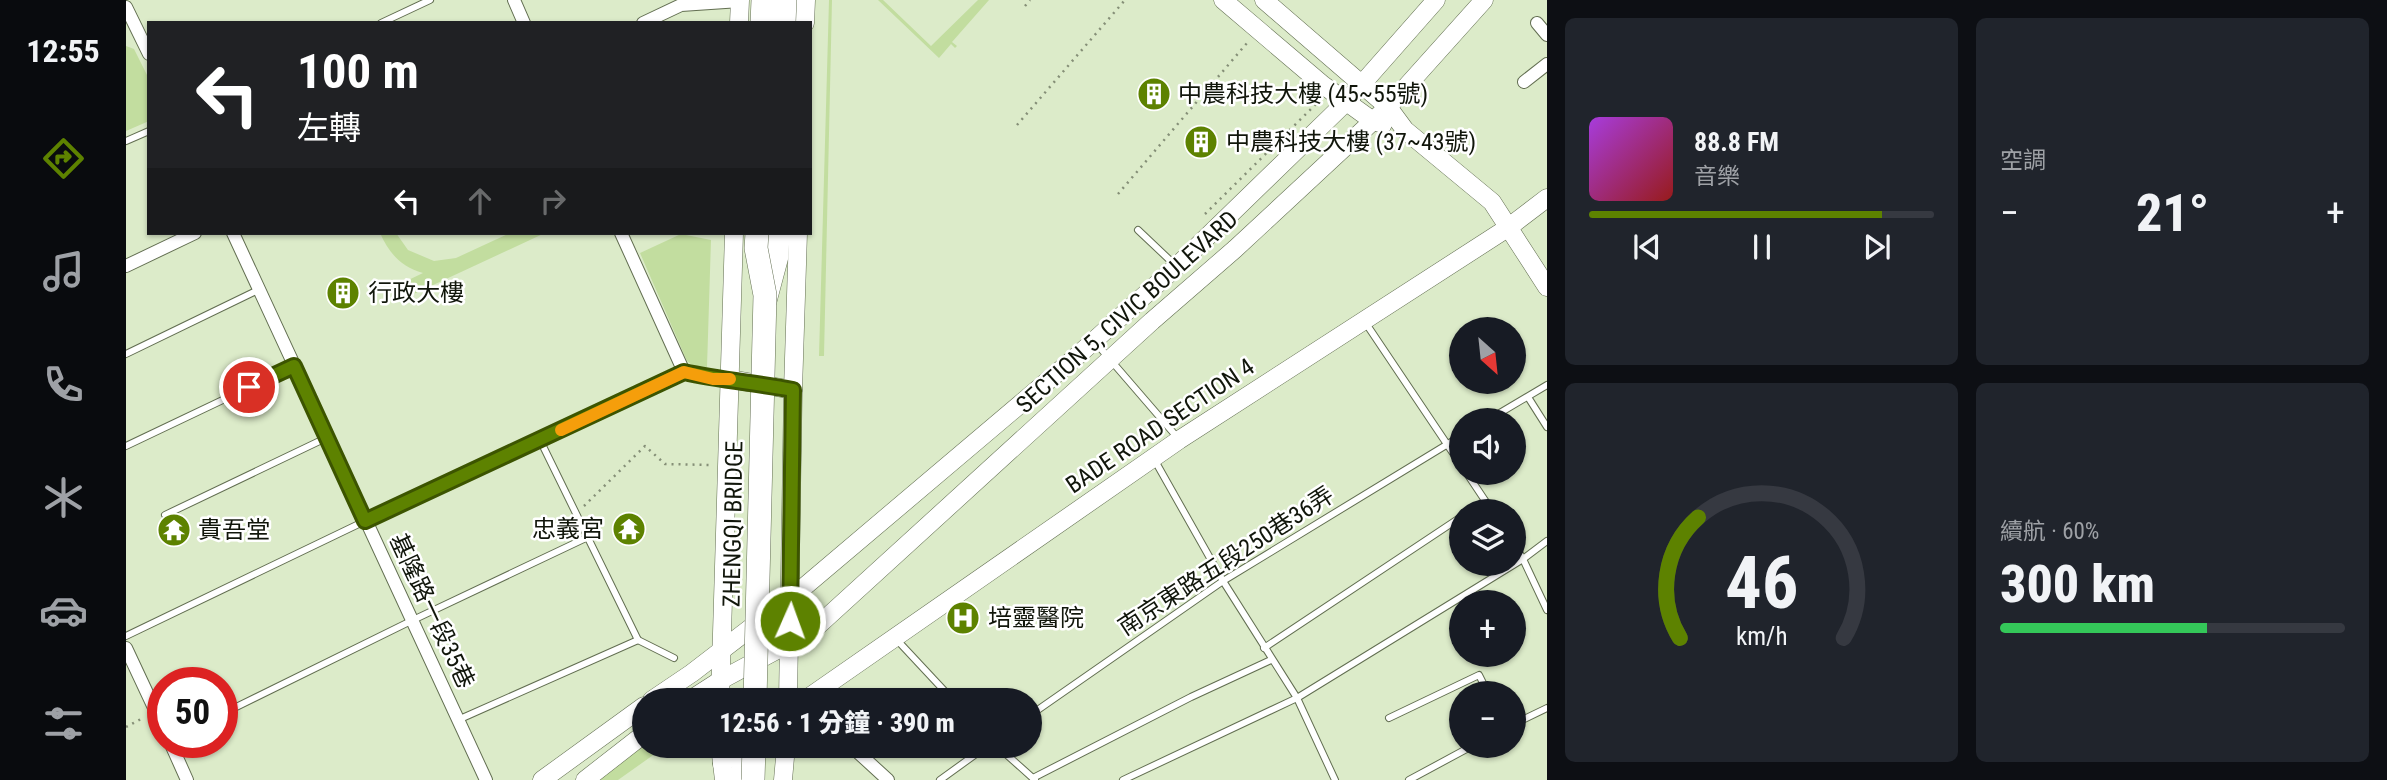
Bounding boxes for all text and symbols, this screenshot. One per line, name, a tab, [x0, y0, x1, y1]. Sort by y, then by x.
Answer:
text: 12:55	[26, 32, 100, 70]
text: 100 m	[297, 43, 419, 100]
icon: left	[182, 49, 273, 140]
building icon: 中農科技大樓 (45~55號)	[1135, 75, 1173, 113]
place label: 中農科技大樓 (45~55號)	[1178, 80, 1428, 108]
text: 左轉	[297, 109, 361, 147]
building icon: 中農科技大樓 (37~43號)	[1182, 123, 1220, 161]
text: 88.8 FM	[1694, 127, 1779, 157]
place label: 中農科技大樓 (37~43號)	[1226, 128, 1476, 156]
icon: directions	[39, 134, 88, 183]
text: 空調	[2000, 147, 2046, 174]
text: 音樂	[1694, 163, 1740, 190]
icon: left	[388, 182, 426, 220]
icon: ahead	[461, 182, 499, 220]
icon: right	[534, 182, 572, 220]
text: 21°	[2136, 183, 2209, 244]
text: −	[2000, 191, 2019, 235]
text: +	[2326, 191, 2345, 235]
street label: SECTION 5, CIVIC BOULEVARD	[1010, 205, 1244, 419]
icon: previous	[1628, 228, 1666, 266]
icon: pause	[1743, 228, 1781, 266]
icon: next	[1858, 228, 1896, 266]
icon: music	[39, 247, 88, 296]
building icon: 行政大樓	[324, 274, 362, 312]
place label: 行政大樓	[368, 279, 464, 307]
north arrow	[1449, 317, 1526, 394]
map controls	[1449, 317, 1526, 758]
street label: BADE ROAD SECTION 4	[1061, 353, 1259, 499]
pin	[219, 357, 279, 417]
icon: phone	[39, 360, 88, 409]
icon: arrive	[230, 368, 268, 406]
button: sound	[1449, 408, 1526, 485]
street label: ZHENGQI BRIDGE	[718, 441, 748, 607]
icon: climate	[39, 473, 88, 522]
street label: 南京東路五段250巷36弄	[1113, 481, 1339, 641]
button: layers	[1449, 499, 1526, 576]
temple icon: 忠義宮	[610, 510, 648, 548]
temple icon: 貴吾堂	[155, 511, 193, 549]
place label: 忠義宮	[532, 515, 604, 543]
place label: 貴吾堂	[198, 516, 270, 544]
text: 續航 · 60%	[2000, 518, 2099, 545]
street label: 基隆路一段35巷	[384, 529, 480, 693]
text: 46	[1725, 541, 1798, 627]
text: 300 km	[2000, 554, 2155, 615]
position arrow	[753, 584, 827, 658]
icon: car	[39, 586, 88, 635]
button: +	[1449, 590, 1526, 667]
hospital icon: 培靈醫院	[944, 599, 982, 637]
place label: 培靈醫院	[988, 604, 1084, 632]
text: km/h	[1736, 622, 1787, 651]
speed limit sign: 50	[147, 667, 238, 758]
button: −	[1449, 681, 1526, 758]
icon: filters	[39, 699, 88, 748]
text: 12:56 · 1 分鐘 · 390 m	[719, 708, 955, 738]

